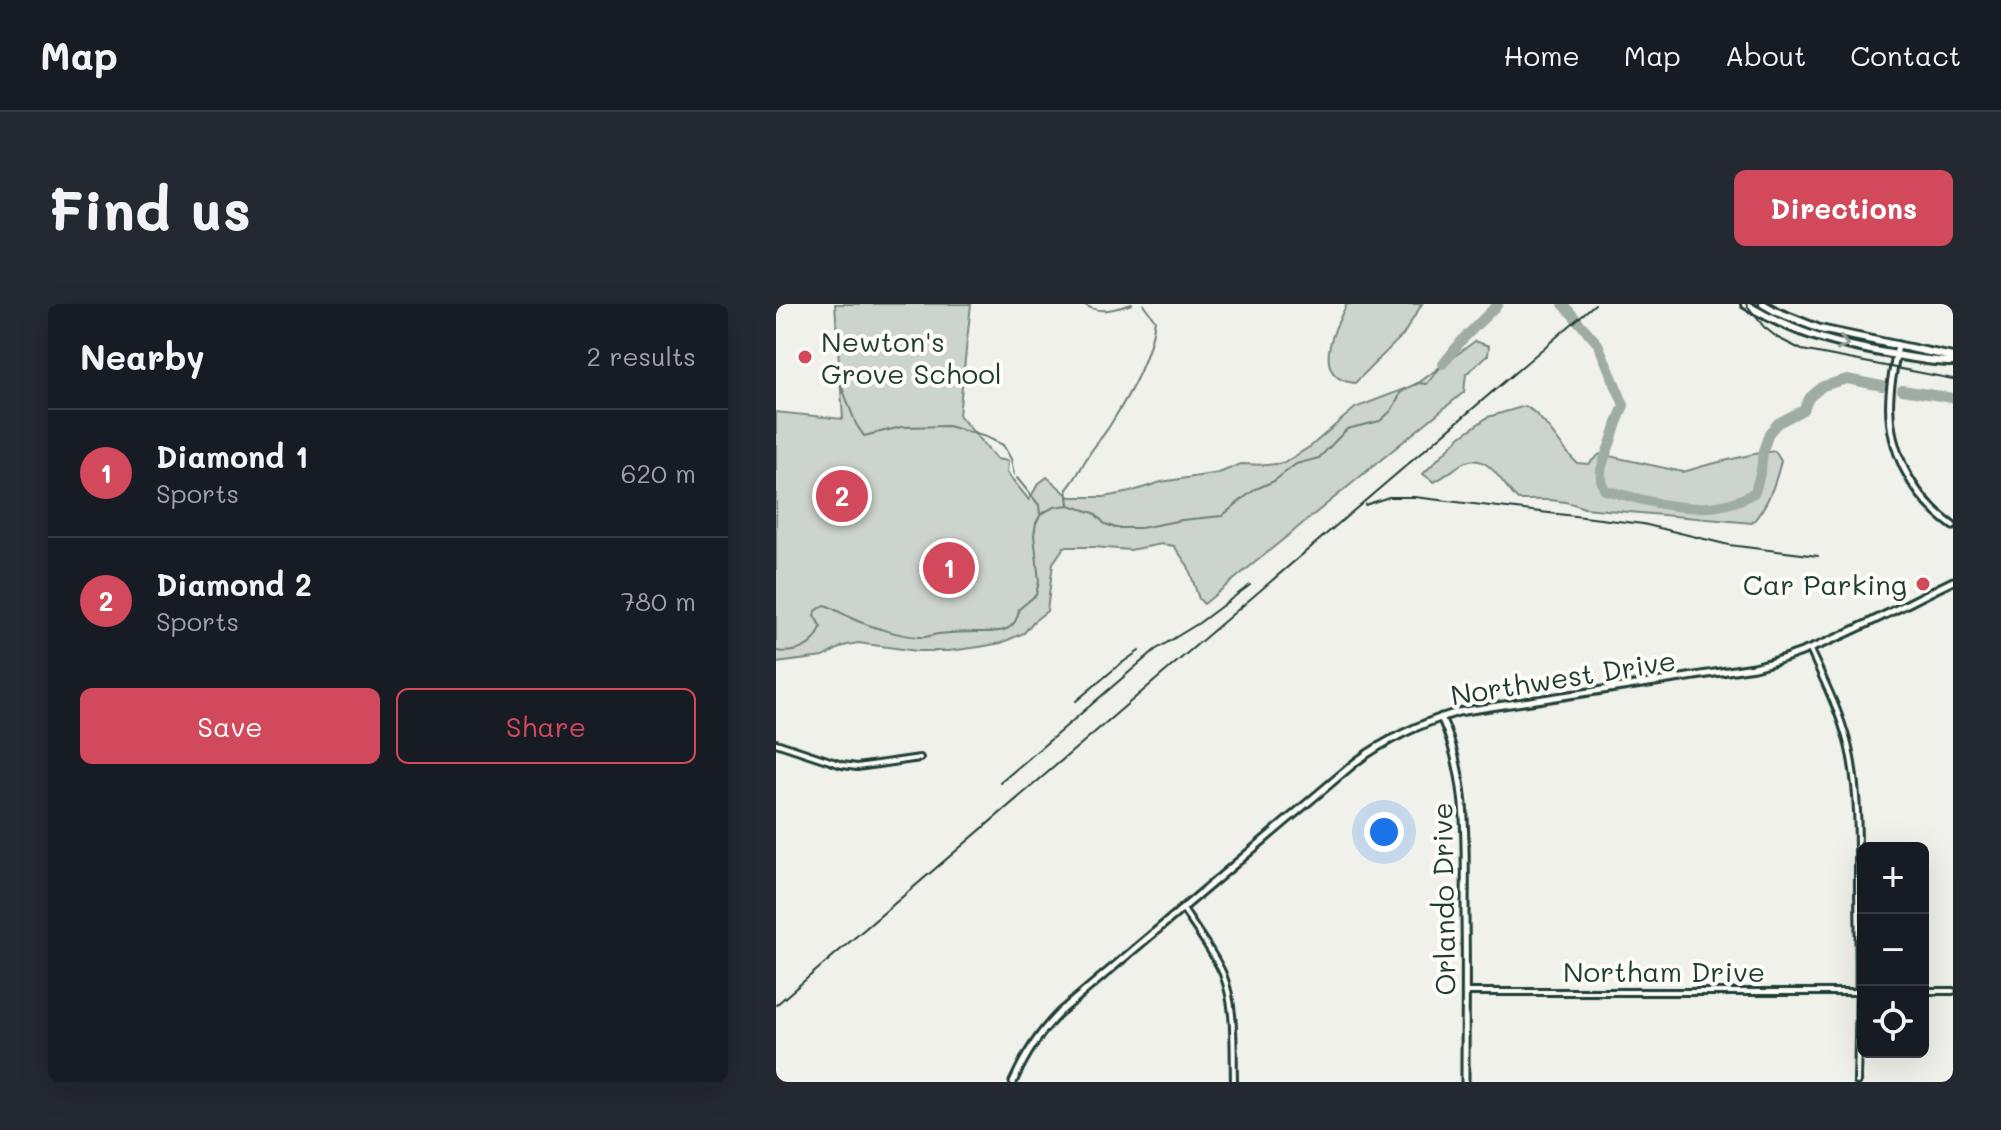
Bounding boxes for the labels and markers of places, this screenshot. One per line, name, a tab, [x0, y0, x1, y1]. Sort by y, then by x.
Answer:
place label: Newton's Grove School	[821, 323, 1002, 391]
marker: Newton's Grove School	[796, 348, 814, 366]
pin: 2	[816, 466, 868, 526]
pin: 1	[923, 538, 975, 598]
place label: Car Parking	[1743, 566, 1907, 602]
marker: Car Parking	[1914, 575, 1932, 593]

